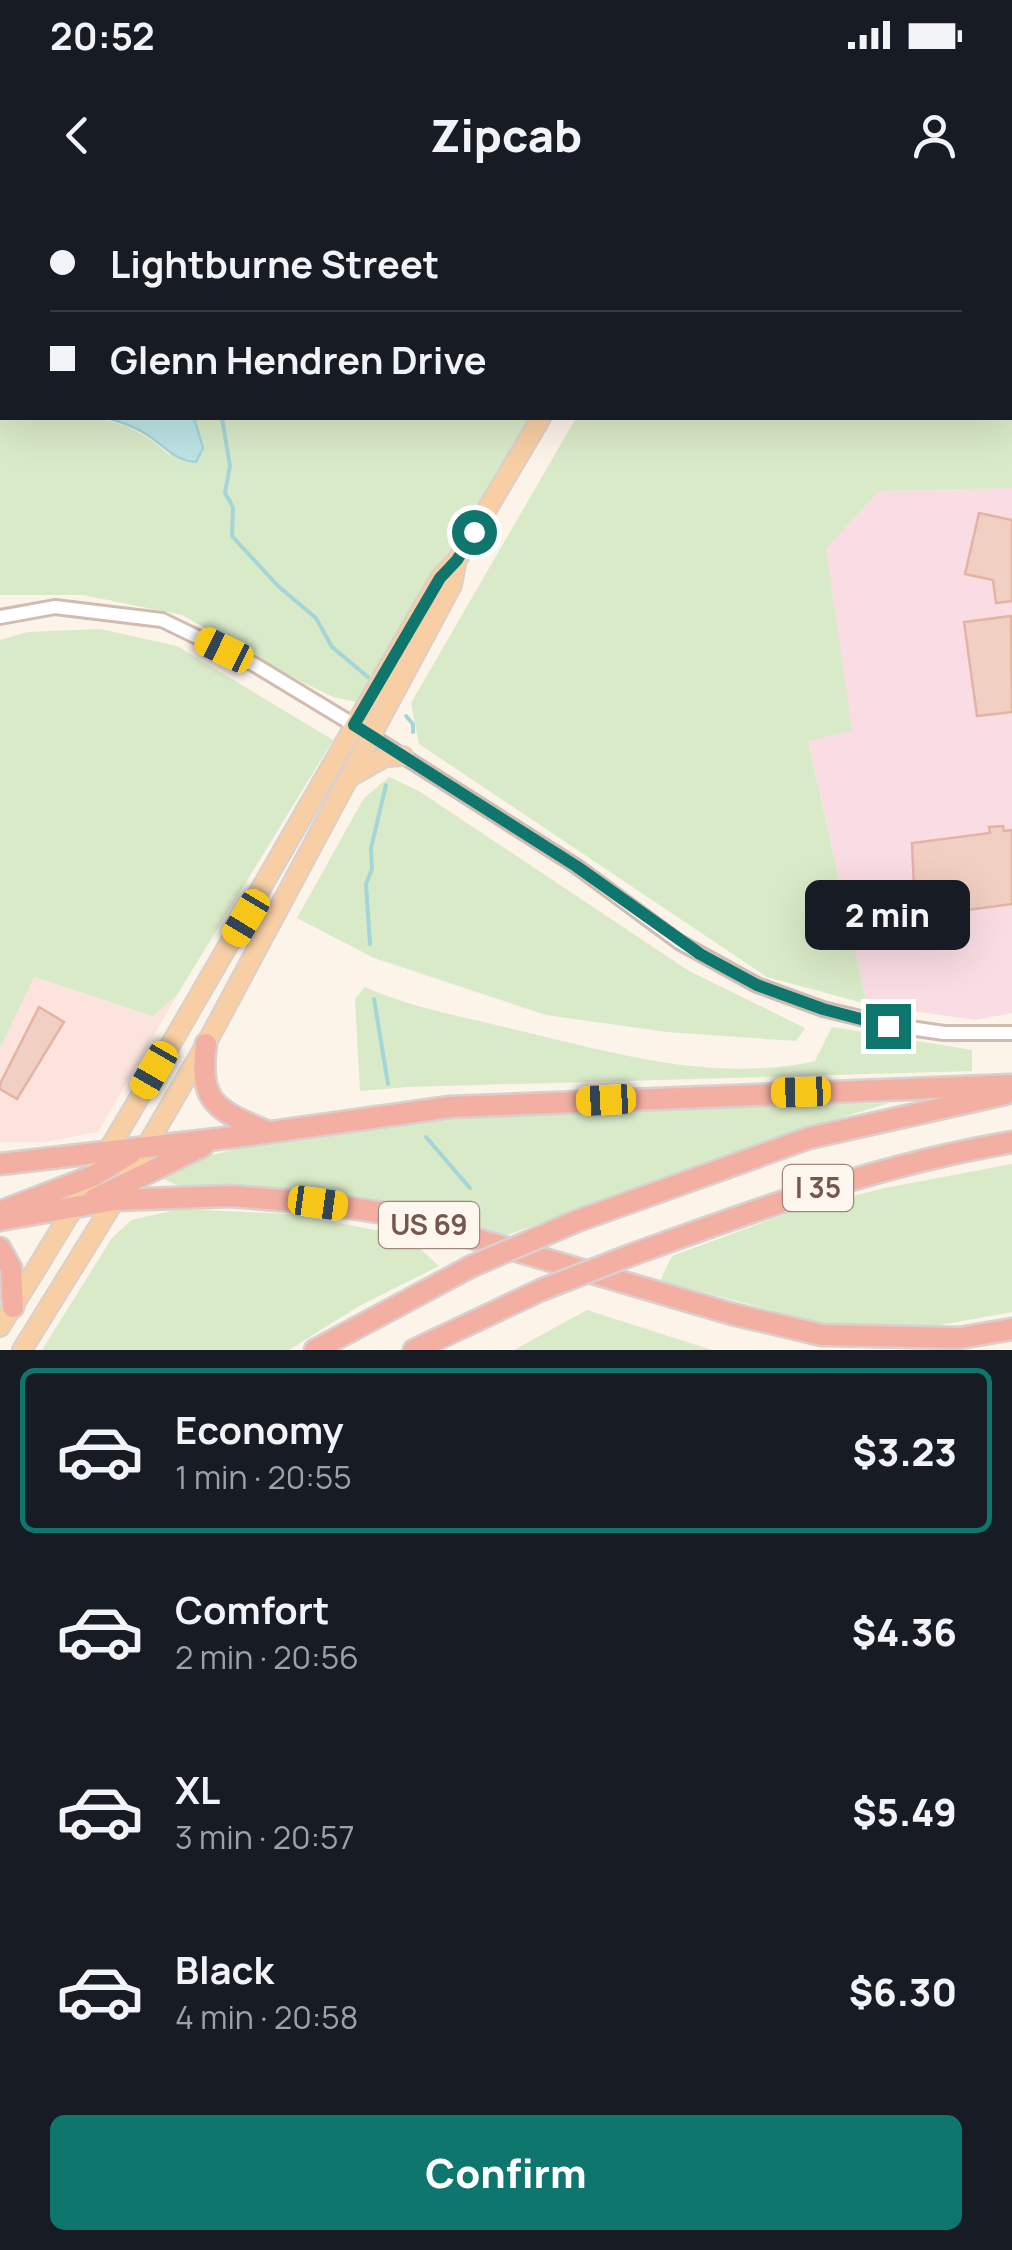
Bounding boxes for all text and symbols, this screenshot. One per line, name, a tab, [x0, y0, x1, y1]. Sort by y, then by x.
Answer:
text: 20:52	[50, 9, 155, 61]
text: Zipcab	[430, 104, 582, 166]
icon: back	[50, 108, 105, 163]
icon: person	[907, 108, 962, 163]
text: Lightburne Street	[110, 237, 439, 289]
text: Glenn Hendren Drive	[110, 333, 487, 385]
route start	[452, 510, 497, 555]
car	[190, 623, 258, 677]
callout: 2 min	[806, 881, 970, 951]
car	[218, 885, 274, 951]
text: 2 min	[845, 893, 930, 937]
route end	[866, 1004, 911, 1049]
car	[126, 1037, 182, 1103]
car	[770, 1076, 832, 1108]
car	[575, 1083, 637, 1117]
road number: I 35	[783, 1165, 853, 1211]
car	[286, 1184, 350, 1222]
road number: US 69	[379, 1202, 479, 1248]
text: Economy	[175, 1403, 344, 1455]
icon: car	[55, 1406, 145, 1496]
text: $3.23	[853, 1425, 957, 1477]
text: 1 min · 20:55	[175, 1455, 352, 1499]
text: Comfort	[175, 1583, 329, 1635]
icon: car	[55, 1586, 145, 1676]
text: $4.36	[852, 1605, 957, 1657]
text: 2 min · 20:56	[175, 1635, 359, 1679]
text: XL	[175, 1763, 220, 1815]
icon: car	[55, 1766, 145, 1856]
text: $5.49	[852, 1785, 957, 1837]
text: 3 min · 20:57	[175, 1815, 355, 1859]
text: Black	[175, 1943, 274, 1995]
icon: car	[55, 1946, 145, 2036]
text: $6.30	[849, 1965, 957, 2017]
text: 4 min · 20:58	[175, 1995, 358, 2039]
button: Confirm	[50, 2115, 962, 2230]

